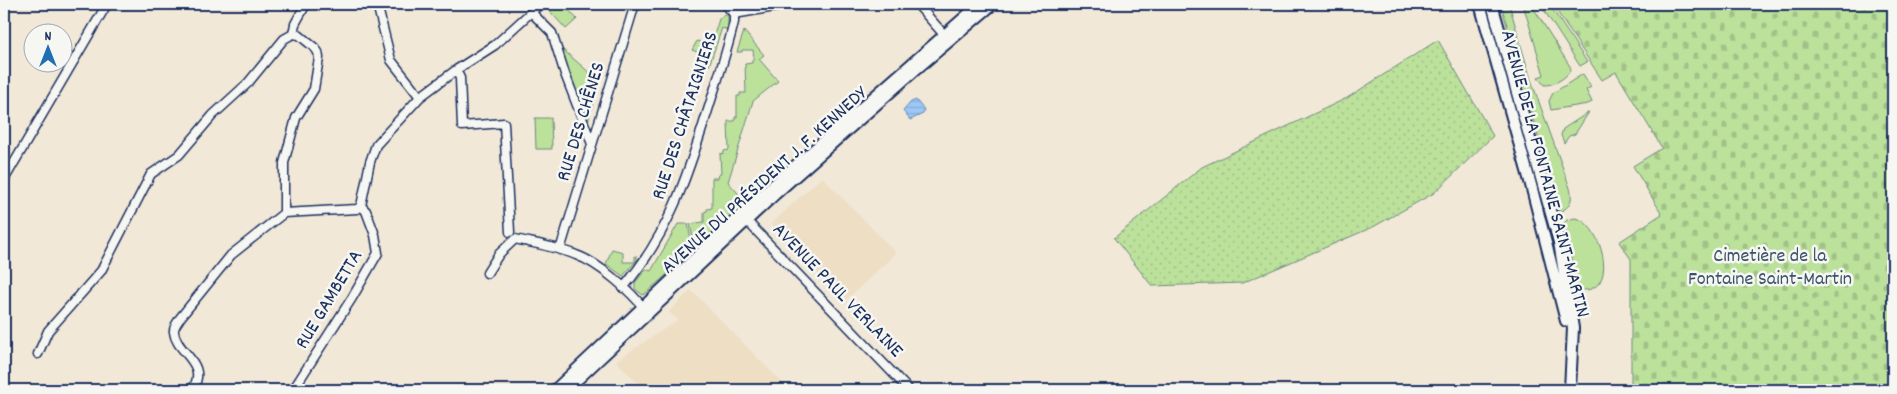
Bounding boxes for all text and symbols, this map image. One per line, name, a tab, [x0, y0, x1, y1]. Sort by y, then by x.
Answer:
north arrow	[22, 22, 72, 72]
text: N	[45, 27, 52, 47]
street label: AVENUE DE LA FONTAINE SAINT-MARTIN	[1492, 27, 1596, 321]
street label: RUE DES CHÂTAIGNIERS	[646, 28, 726, 204]
street label: RUE DES CHÊNES	[551, 59, 613, 185]
street label: AVENUE DU PRÉSIDENT J. F. KENNEDY	[656, 80, 875, 281]
street label: AVENUE PAUL VERLAINE	[765, 217, 909, 365]
park label: Cimetière de la Fontaine Saint-Martin	[1688, 243, 1852, 294]
street label: RUE GAMBETTA	[289, 245, 371, 355]

